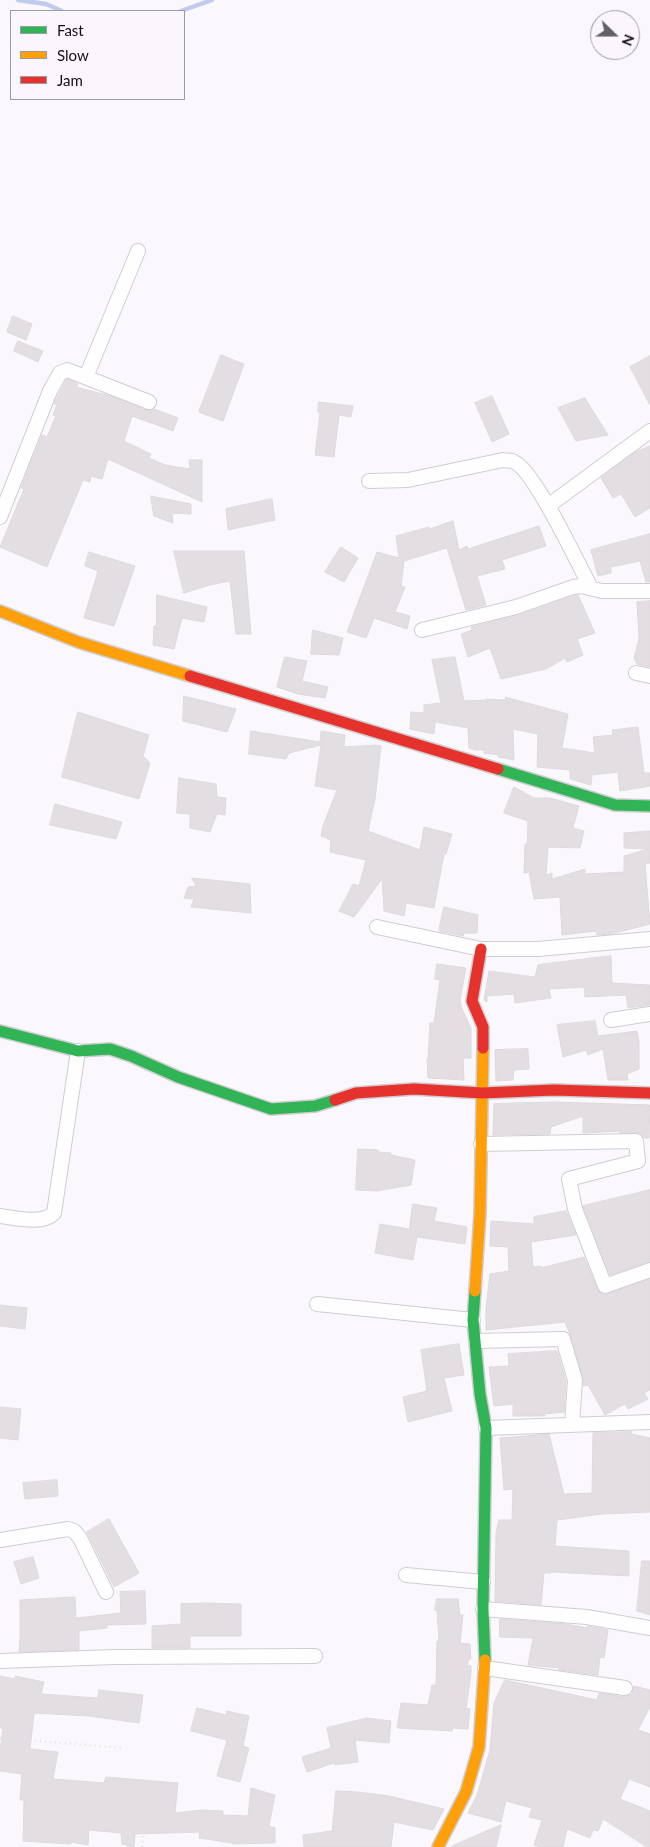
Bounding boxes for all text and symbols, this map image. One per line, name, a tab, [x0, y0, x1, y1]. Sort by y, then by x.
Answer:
legend	[10, 10, 185, 100]
north arrow	[590, 10, 640, 60]
text: Fast	[57, 21, 84, 39]
text: N	[619, 32, 638, 49]
text: Slow	[57, 46, 89, 64]
text: Jam	[57, 71, 83, 89]

